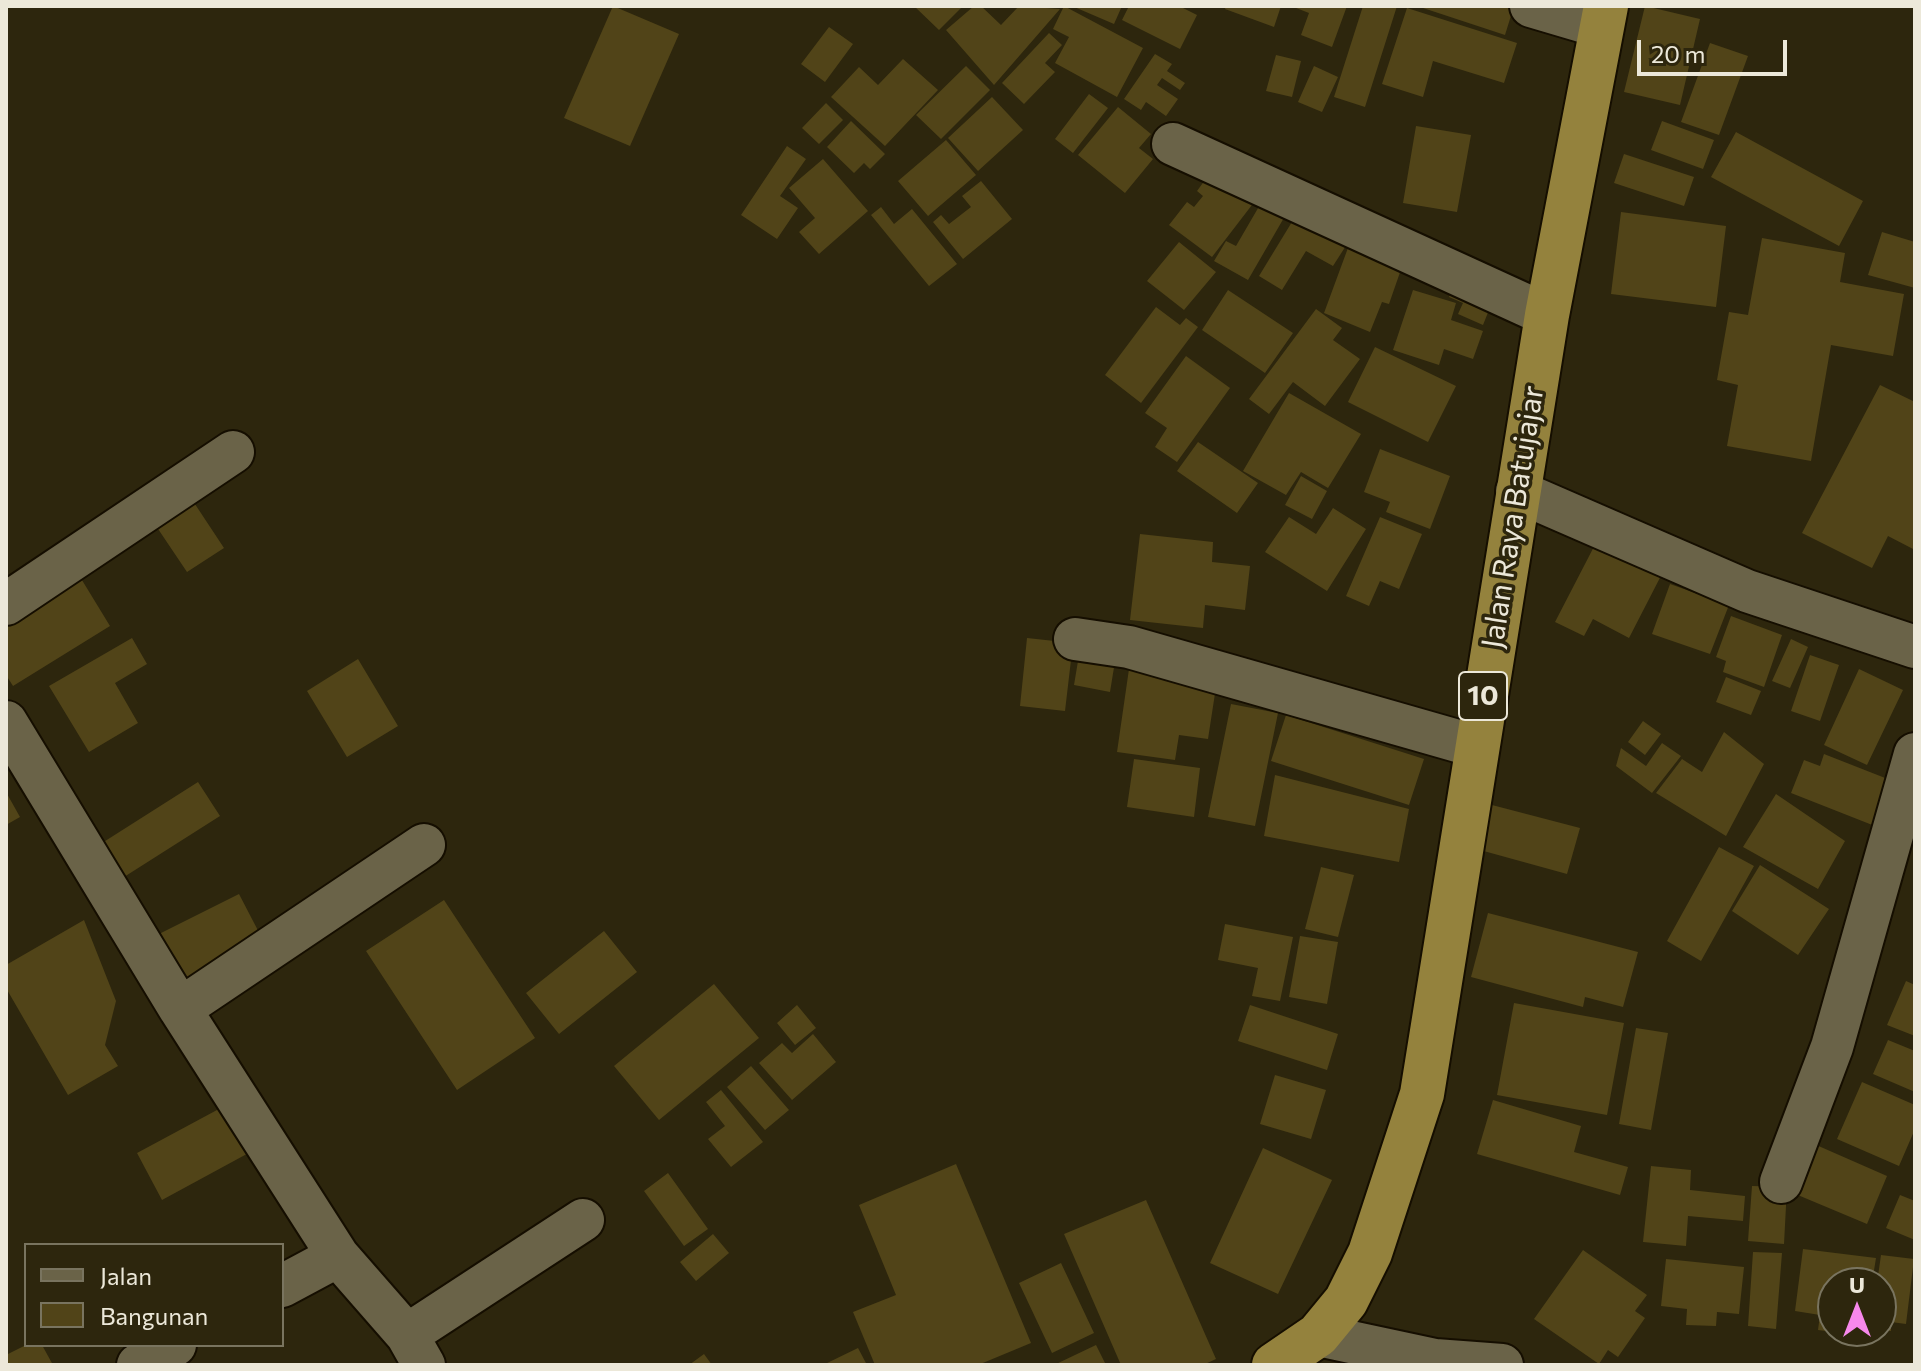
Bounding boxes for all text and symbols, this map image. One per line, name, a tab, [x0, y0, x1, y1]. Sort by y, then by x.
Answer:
scale bar	[1641, 24, 1791, 74]
text: 20 m	[1651, 39, 1705, 68]
street label: Jalan Raya Batujajar	[1474, 383, 1552, 651]
road number: 10	[1459, 672, 1507, 720]
legend	[24, 1243, 284, 1347]
text: Jalan	[100, 1261, 152, 1290]
north arrow	[1817, 1267, 1897, 1347]
text: U	[1849, 1271, 1865, 1298]
text: Bangunan	[100, 1301, 208, 1330]

